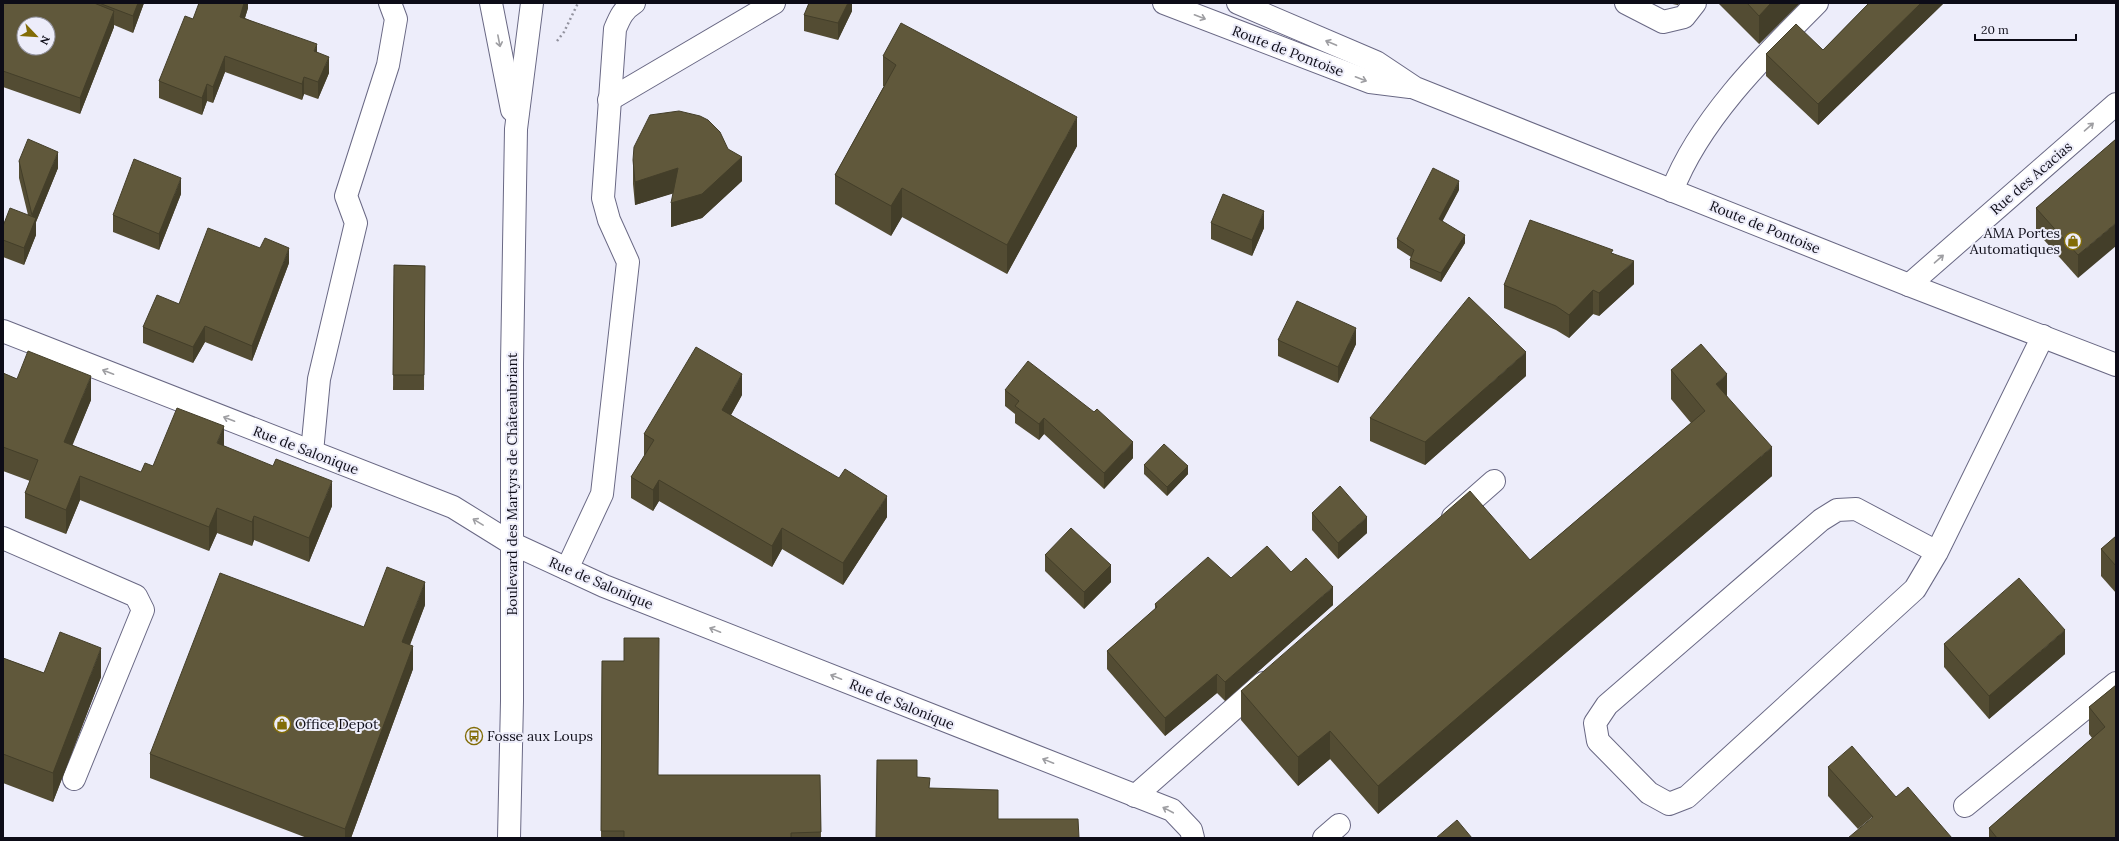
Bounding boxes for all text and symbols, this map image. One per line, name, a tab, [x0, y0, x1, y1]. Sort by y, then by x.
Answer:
one-way arrow	[1194, 14, 1206, 22]
north arrow	[16, 16, 56, 56]
scale bar	[1975, 16, 2076, 42]
street label: Route de Pontoise	[1230, 21, 1347, 81]
text: 20 m	[1981, 22, 2009, 37]
text: N	[37, 33, 53, 47]
one-way arrow	[495, 34, 503, 47]
one-way arrow	[1326, 39, 1338, 46]
one-way arrow	[1354, 75, 1366, 83]
one-way arrow	[2084, 123, 2094, 132]
street label: Rue des Acacias	[1986, 137, 2076, 219]
street label: Route de Pontoise	[1707, 197, 1823, 258]
place label: AMA Portes Automatiques	[1969, 224, 2060, 258]
shop icon: AMA Portes Automatiques	[2063, 231, 2083, 251]
one-way arrow	[1933, 255, 1944, 264]
street label: Boulevard des Martyrs de Châteaubriant	[503, 352, 521, 615]
one-way arrow	[102, 367, 114, 375]
one-way arrow	[223, 415, 235, 423]
street label: Rue de Salonique	[251, 422, 362, 479]
one-way arrow	[472, 518, 484, 526]
street label: Rue de Salonique	[546, 553, 656, 613]
one-way arrow	[709, 625, 721, 633]
one-way arrow	[830, 673, 842, 681]
street label: Rue de Salonique	[847, 675, 958, 733]
shop icon: Office Depot	[272, 714, 292, 734]
place label: Office Depot	[295, 715, 379, 733]
bus stop icon: Fosse aux Loups	[464, 726, 484, 746]
place label: Fosse aux Loups	[487, 727, 593, 745]
one-way arrow	[1042, 757, 1054, 765]
one-way arrow	[1162, 806, 1174, 813]

